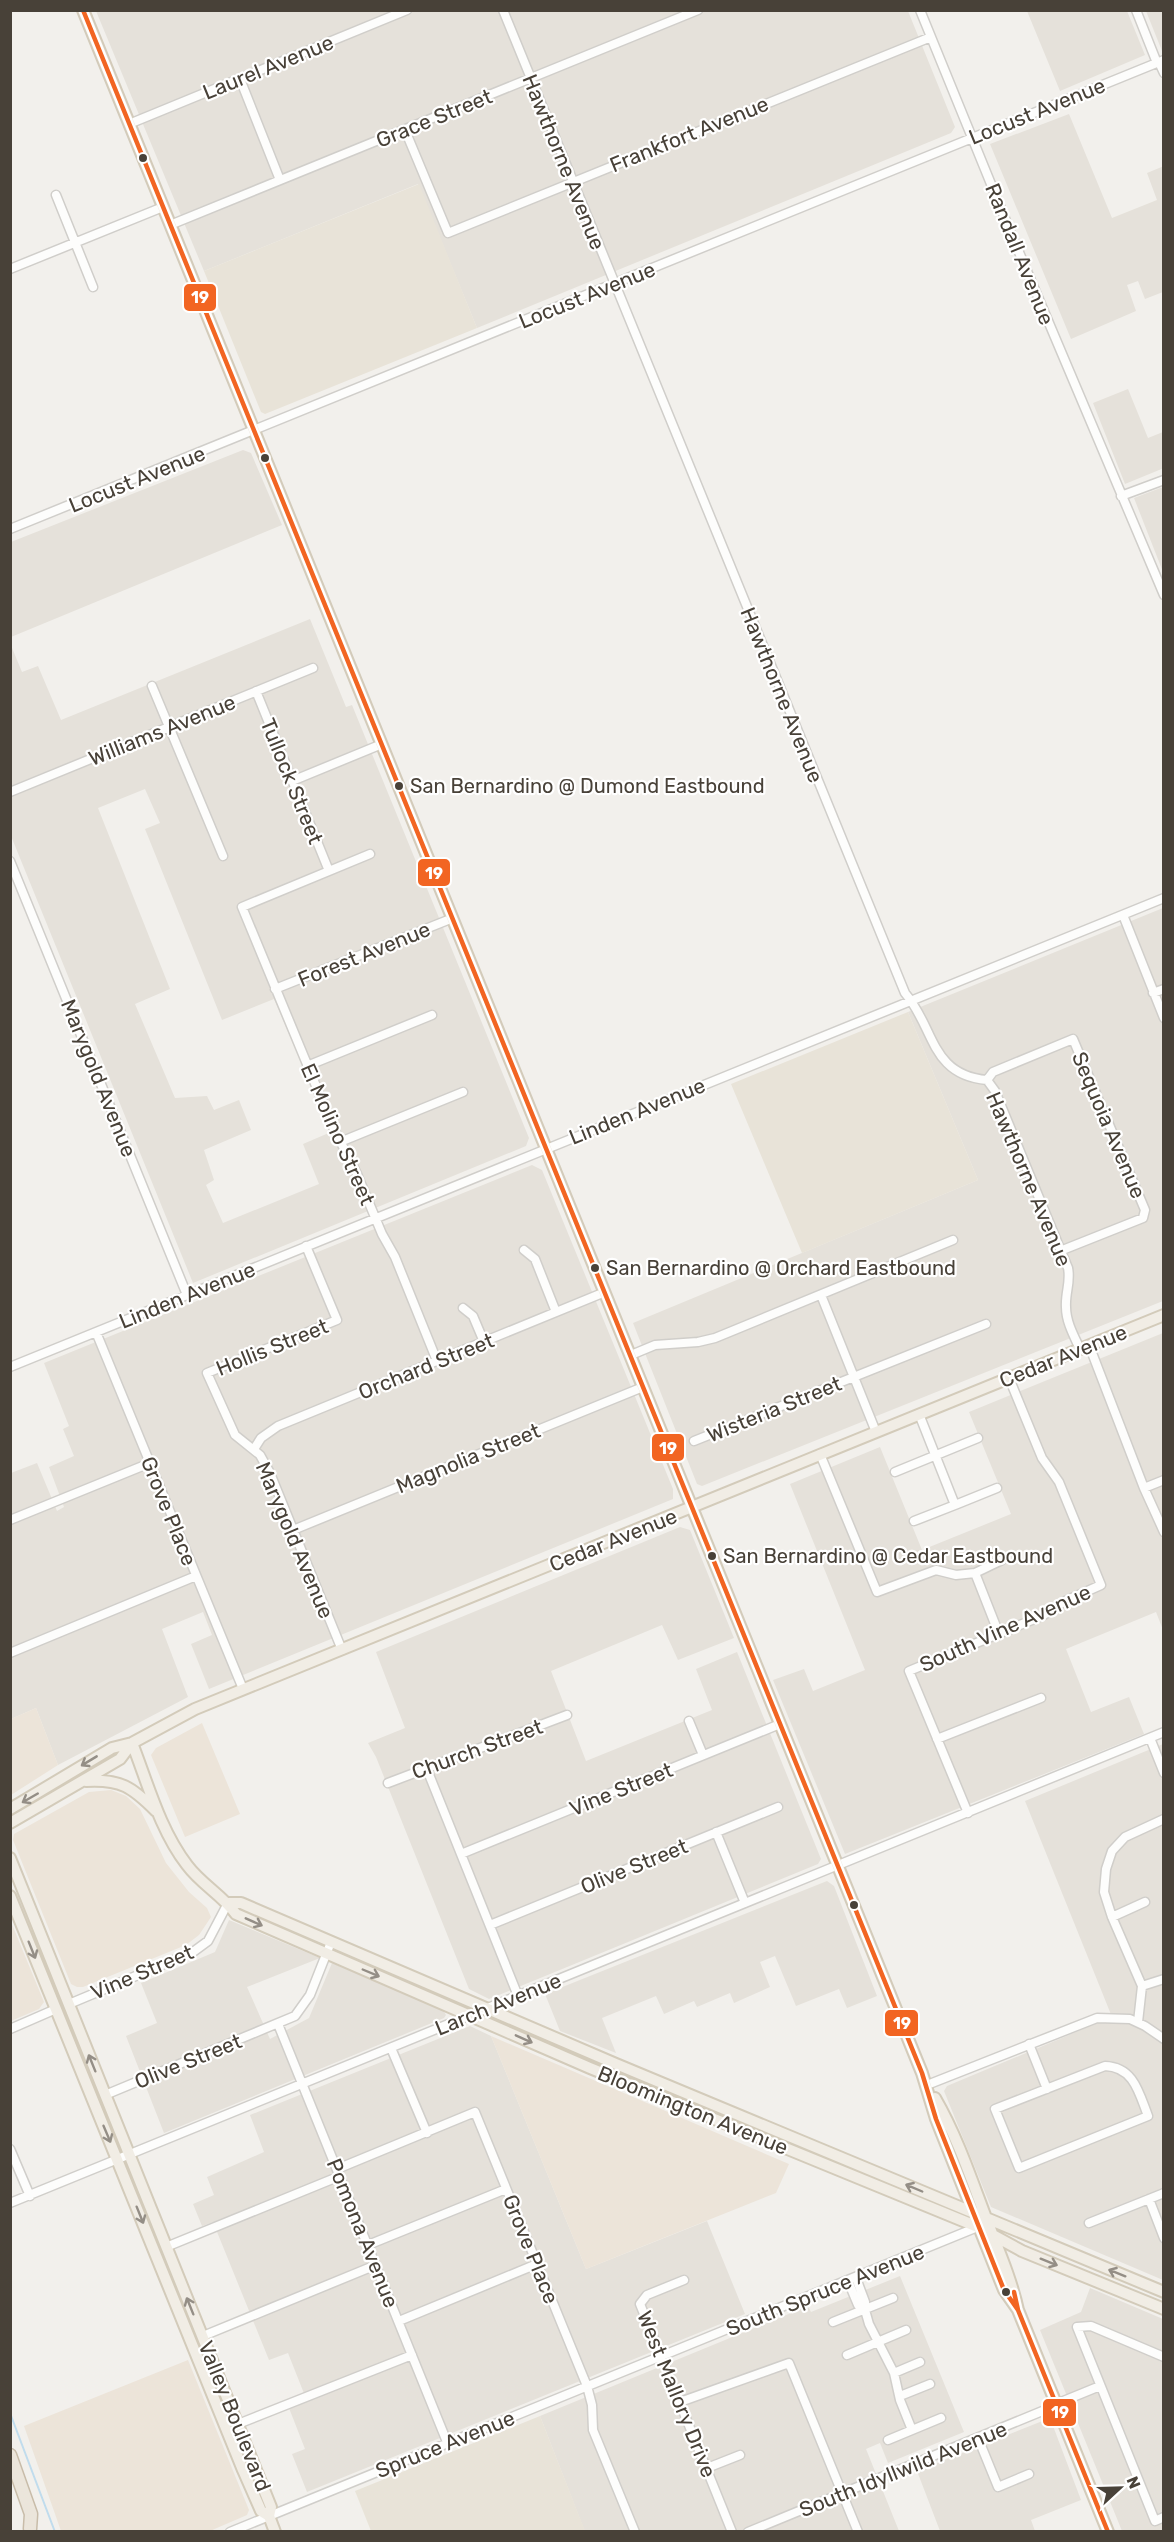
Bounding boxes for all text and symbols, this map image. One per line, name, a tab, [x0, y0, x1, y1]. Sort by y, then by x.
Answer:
street label: Laurel Avenue	[199, 29, 337, 105]
street label: Hawthorne Avenue	[517, 71, 611, 253]
street label: Locust Avenue	[965, 72, 1109, 150]
street label: Grace Street	[372, 83, 496, 153]
street label: Frankfort Avenue	[606, 91, 772, 177]
unlabelled marker	[137, 152, 149, 164]
street label: Randall Avenue	[980, 180, 1060, 328]
street label: Locust Avenue	[515, 256, 659, 334]
line badge: 19	[183, 283, 217, 312]
text: 19	[191, 288, 209, 307]
street label: Locust Avenue	[65, 440, 209, 518]
unlabelled marker	[259, 452, 271, 464]
street label: Hawthorne Avenue	[735, 604, 829, 786]
street label: Williams Avenue	[85, 689, 239, 771]
street label: Tullock Street	[255, 714, 329, 848]
place label: San Bernardino @ Dumond Eastbound	[410, 774, 765, 798]
marker: San Bernardino @ Dumond Eastbound	[393, 780, 405, 792]
line badge: 19	[417, 858, 451, 887]
text: 19	[425, 864, 443, 883]
street label: Forest Avenue	[294, 916, 434, 992]
street label: Marygold Avenue	[56, 996, 142, 1160]
street label: Sequoia Avenue	[1067, 1048, 1151, 1202]
street label: El Molino Street	[296, 1059, 380, 1209]
street label: Linden Avenue	[565, 1072, 709, 1150]
street label: Hawthorne Avenue	[981, 1088, 1077, 1270]
street label: Linden Avenue	[115, 1256, 259, 1334]
place label: San Bernardino @ Orchard Eastbound	[606, 1256, 956, 1280]
marker: San Bernardino @ Orchard Eastbound	[589, 1262, 601, 1274]
street label: Hollis Street	[212, 1313, 332, 1381]
street label: Cedar Avenue	[996, 1319, 1130, 1393]
street label: Orchard Street	[355, 1327, 497, 1405]
street label: Wisteria Street	[703, 1371, 845, 1447]
street label: Magnolia Street	[392, 1418, 544, 1498]
line badge: 19	[651, 1433, 685, 1462]
text: 19	[659, 1439, 677, 1458]
street label: Grove Place	[136, 1453, 202, 1569]
street label: Marygold Avenue	[251, 1458, 339, 1622]
street label: Cedar Avenue	[546, 1503, 680, 1577]
place label: San Bernardino @ Cedar Eastbound	[723, 1544, 1053, 1568]
marker: San Bernardino @ Cedar Eastbound	[706, 1550, 718, 1562]
street label: South Vine Avenue	[916, 1579, 1094, 1677]
street label: Church Street	[408, 1714, 546, 1784]
one-way arrow	[81, 1756, 98, 1768]
street label: Vine Street	[566, 1757, 676, 1821]
one-way arrow	[22, 1792, 39, 1804]
street label: Olive Street	[577, 1833, 691, 1899]
unlabelled marker	[848, 1899, 860, 1911]
one-way arrow	[245, 1917, 263, 1929]
street label: Vine Street	[87, 1939, 197, 2005]
one-way arrow	[27, 1941, 38, 1959]
street label: Larch Avenue	[431, 1967, 565, 2041]
one-way arrow	[361, 1968, 380, 1979]
line badge: 19	[884, 2009, 919, 2037]
text: 19	[893, 2014, 911, 2033]
street label: Olive Street	[131, 2028, 245, 2094]
one-way arrow	[515, 2033, 533, 2045]
one-way arrow	[86, 2054, 97, 2072]
street label: Bloomington Avenue	[594, 2060, 792, 2160]
one-way arrow	[101, 2124, 113, 2142]
street label: Pomona Avenue	[322, 2155, 404, 2311]
one-way arrow	[905, 2182, 923, 2193]
street label: Grove Place	[498, 2191, 564, 2307]
one-way arrow	[135, 2205, 146, 2223]
street label: South Spruce Avenue	[722, 2239, 928, 2341]
one-way arrow	[1040, 2257, 1058, 2268]
one-way arrow	[1108, 2267, 1126, 2278]
unlabelled marker	[1000, 2286, 1012, 2298]
one-way arrow	[184, 2297, 195, 2315]
street label: West Mallory Drive	[632, 2307, 722, 2481]
street label: Valley Boulevard	[193, 2337, 277, 2495]
line badge: 19	[1042, 2398, 1077, 2427]
text: 19	[1051, 2403, 1069, 2422]
street label: Spruce Avenue	[372, 2405, 518, 2483]
street label: South Idyllwild Avenue	[796, 2416, 1010, 2522]
north arrow	[1090, 2458, 1150, 2518]
text: N	[1122, 2474, 1144, 2491]

